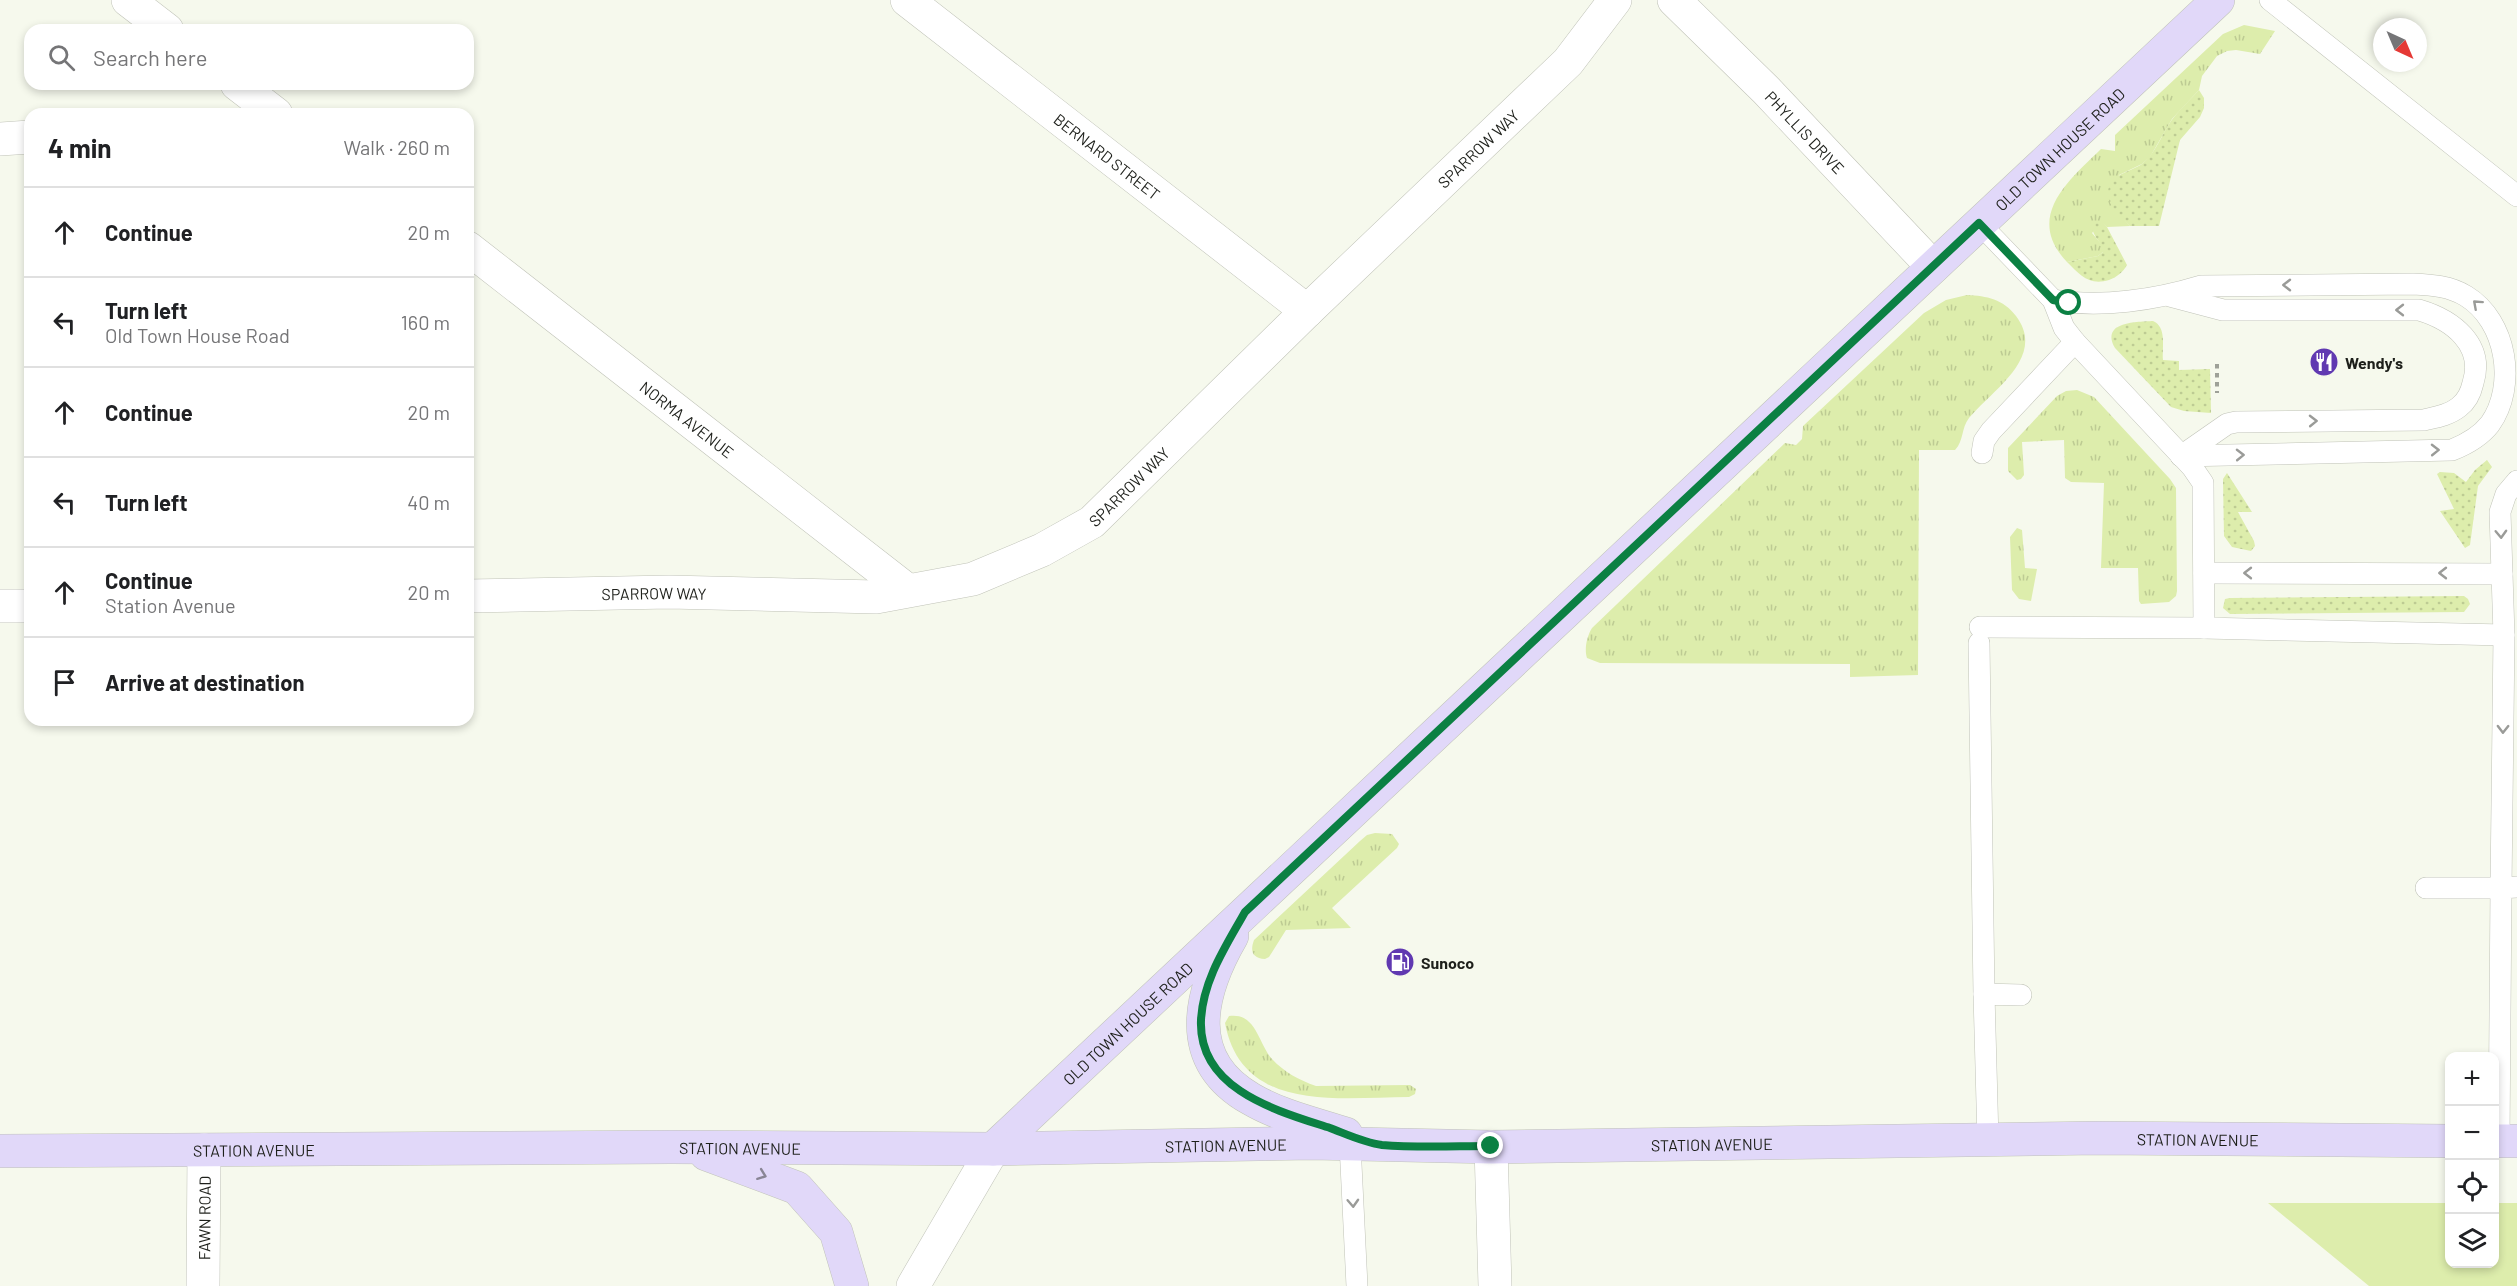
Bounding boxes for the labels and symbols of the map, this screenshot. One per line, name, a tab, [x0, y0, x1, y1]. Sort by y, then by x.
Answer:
north arrow	[2373, 18, 2427, 72]
street label: OLD TOWN HOUSE ROAD	[1991, 84, 2128, 214]
street label: PHYLLIS DRIVE	[1762, 86, 1849, 177]
street label: SPARROW WAY	[1433, 105, 1522, 191]
street label: BERNARD STREET	[1051, 109, 1164, 203]
one-way arrow	[2282, 279, 2291, 291]
route start	[2055, 289, 2081, 315]
one-way arrow	[2473, 301, 2484, 312]
one-way arrow	[2395, 304, 2404, 316]
restaurant icon: Wendy's	[2308, 346, 2340, 378]
place label: Wendy's	[2345, 353, 2403, 372]
street label: NORMA AVENUE	[637, 376, 738, 461]
one-way arrow	[2309, 415, 2318, 427]
street label: SPARROW WAY	[1084, 443, 1173, 530]
one-way arrow	[2430, 444, 2439, 456]
one-way arrow	[2235, 448, 2244, 461]
one-way arrow	[2495, 530, 2507, 539]
one-way arrow	[2244, 567, 2253, 579]
one-way arrow	[2439, 567, 2448, 579]
street label: SPARROW WAY	[601, 582, 707, 603]
one-way arrow	[2497, 724, 2509, 733]
fuel station icon: Sunoco	[1384, 946, 1416, 978]
place label: Sunoco	[1421, 953, 1474, 972]
street label: OLD TOWN HOUSE ROAD	[1058, 958, 1196, 1088]
street label: STATION AVENUE	[2137, 1129, 2259, 1149]
route end	[1477, 1132, 1503, 1158]
street label: STATION AVENUE	[1651, 1133, 1773, 1154]
street label: STATION AVENUE	[1165, 1134, 1287, 1155]
street label: STATION AVENUE	[679, 1138, 801, 1157]
street label: STATION AVENUE	[193, 1140, 315, 1159]
one-way arrow	[756, 1167, 767, 1180]
street label: FAWN ROAD	[194, 1176, 213, 1260]
one-way arrow	[1346, 1198, 1359, 1207]

